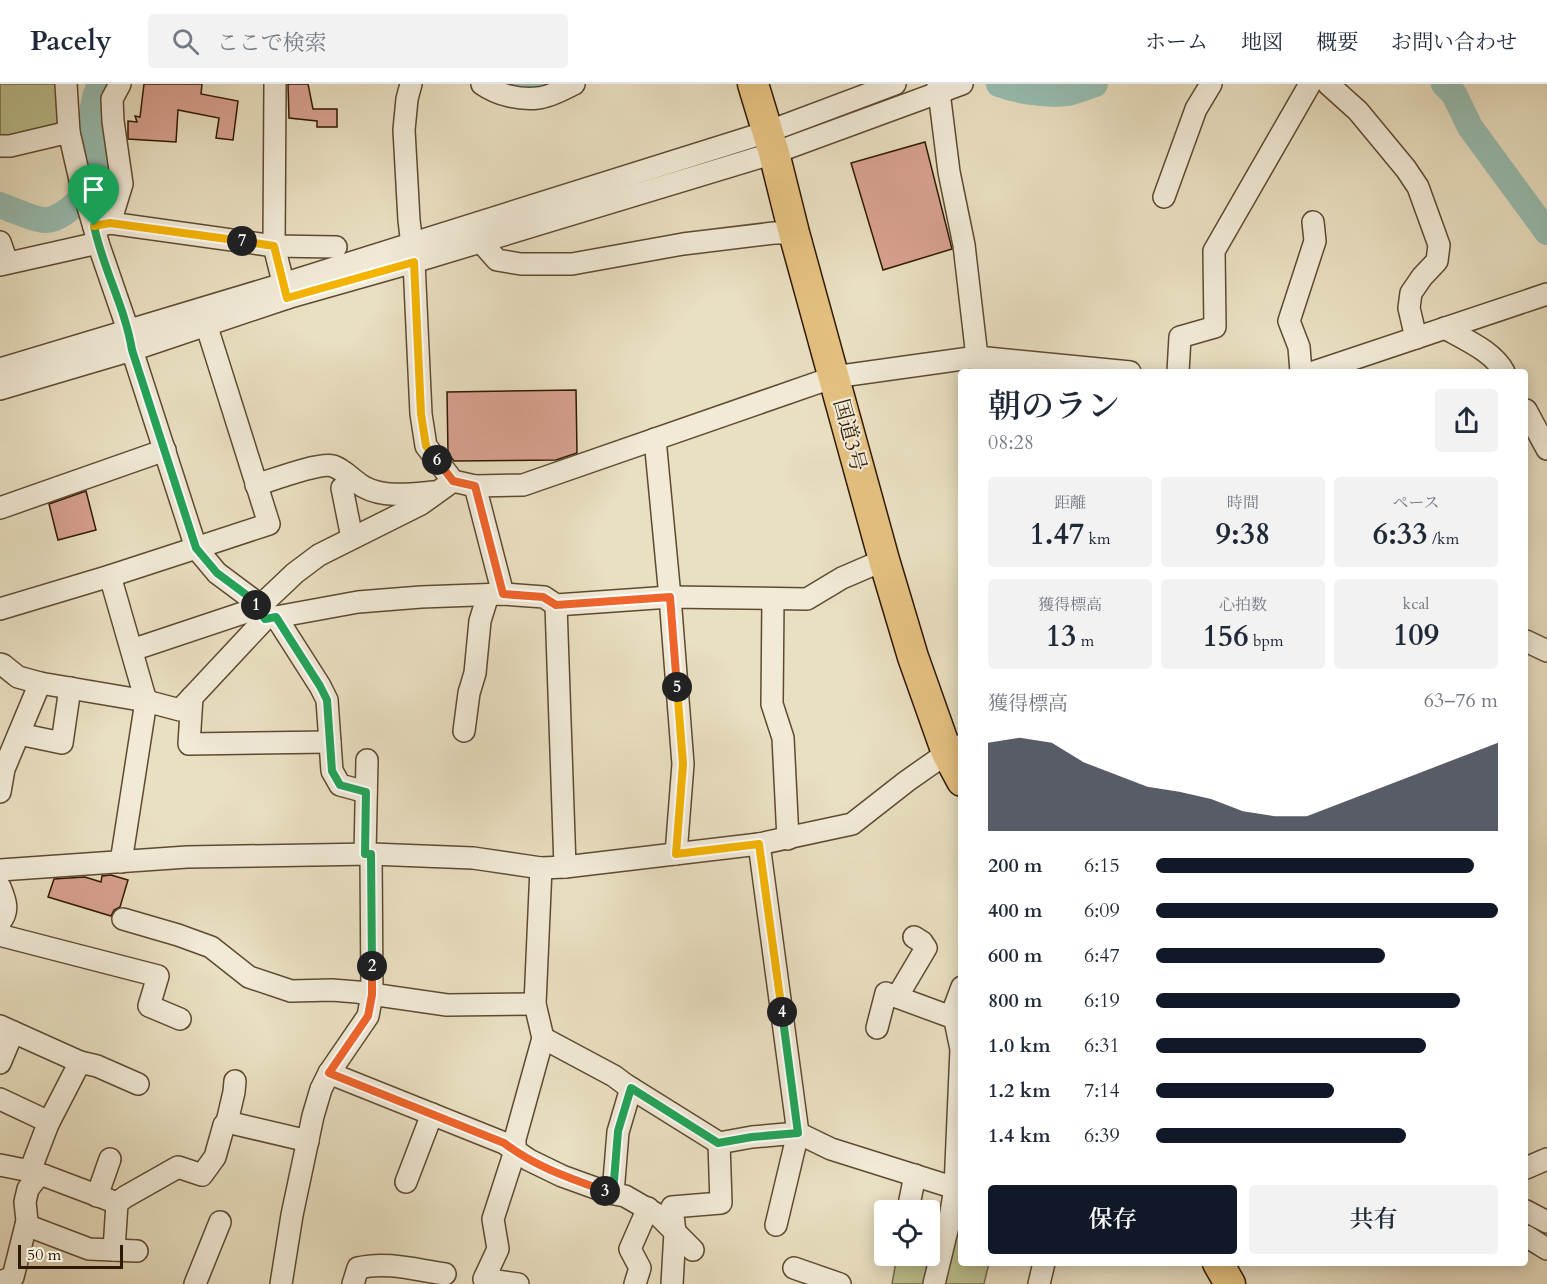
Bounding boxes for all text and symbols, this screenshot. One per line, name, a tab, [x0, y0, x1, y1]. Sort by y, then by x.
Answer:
search box	[148, 14, 568, 68]
text: Pacely	[30, 22, 112, 60]
icon: search	[169, 25, 202, 58]
text: ここで検索	[217, 28, 327, 58]
text: ホーム	[1145, 28, 1208, 57]
text: 地図	[1241, 28, 1283, 57]
text: 概要	[1316, 28, 1358, 57]
text: お問い合わせ	[1391, 28, 1517, 57]
pin	[68, 164, 119, 226]
icon: arrive	[77, 173, 110, 206]
pin: 7	[227, 226, 257, 256]
text: 7	[238, 230, 246, 252]
text: 朝のラン	[988, 384, 1120, 429]
button: share	[1435, 389, 1498, 452]
street label: 国道3号	[826, 396, 873, 475]
text: 08:28	[988, 429, 1034, 456]
pin: 6	[422, 445, 452, 475]
text: 6	[433, 449, 441, 471]
text: 距離	[1054, 492, 1086, 514]
text: 時間	[1227, 492, 1259, 514]
text: ペース	[1392, 492, 1440, 514]
text: 1.47	[1029, 514, 1084, 555]
text: 9:38	[1216, 514, 1270, 555]
text: 6:33	[1373, 514, 1428, 555]
text: km	[1084, 528, 1111, 550]
text: /km	[1428, 528, 1459, 550]
pin: 1	[241, 590, 271, 620]
text: kcal	[1403, 593, 1429, 615]
text: 1	[252, 594, 260, 616]
text: 獲得標高	[1038, 594, 1102, 616]
text: 心拍数	[1219, 594, 1267, 616]
text: 109	[1393, 615, 1439, 656]
text: 13	[1046, 616, 1076, 657]
text: 156	[1202, 616, 1249, 657]
text: m	[1076, 630, 1094, 652]
text: bpm	[1249, 630, 1284, 652]
pin: 5	[662, 672, 692, 702]
text: 5	[673, 676, 681, 698]
text: 63–76 m	[1424, 687, 1498, 714]
text: 獲得標高	[988, 690, 1068, 717]
text: 200 m	[988, 852, 1043, 879]
text: 6:15	[1084, 852, 1120, 879]
text: 400 m	[988, 897, 1043, 924]
text: 6:09	[1084, 897, 1120, 924]
text: 600 m	[988, 942, 1043, 969]
text: 6:47	[1084, 942, 1120, 969]
pin: 2	[357, 951, 387, 981]
text: 2	[368, 955, 376, 977]
text: 800 m	[988, 987, 1043, 1014]
text: 6:19	[1084, 987, 1120, 1014]
pin: 4	[767, 997, 797, 1027]
text: 4	[778, 1001, 786, 1023]
text: 1.0 km	[988, 1032, 1051, 1059]
text: 6:31	[1084, 1032, 1120, 1059]
text: 1.2 km	[988, 1077, 1051, 1104]
text: 7:14	[1084, 1077, 1120, 1104]
text: 1.4 km	[988, 1122, 1051, 1149]
text: 6:39	[1084, 1122, 1120, 1149]
pin: 3	[590, 1176, 620, 1206]
text: 3	[601, 1180, 609, 1202]
button: 保存	[988, 1185, 1237, 1254]
button: 共有	[1249, 1185, 1498, 1254]
map controls	[874, 1200, 940, 1266]
button: locate	[874, 1200, 940, 1266]
scale bar	[18, 1242, 123, 1270]
text: 50 m	[27, 1244, 61, 1266]

